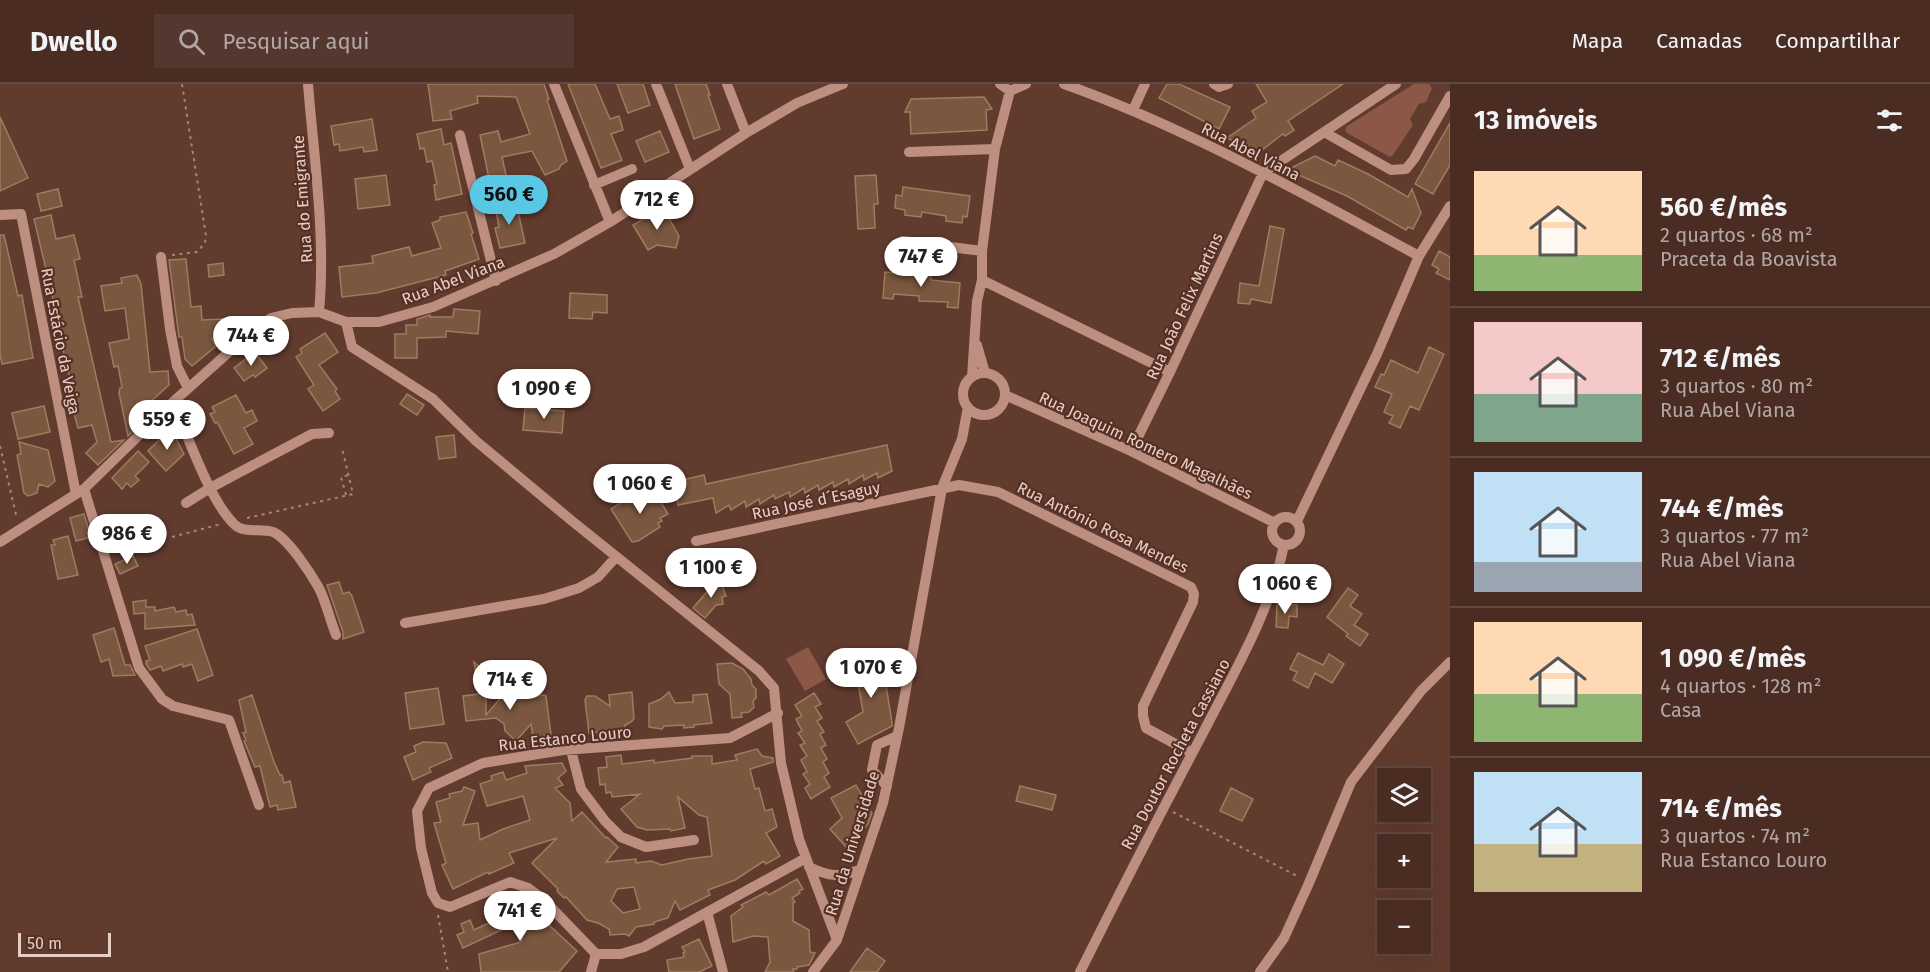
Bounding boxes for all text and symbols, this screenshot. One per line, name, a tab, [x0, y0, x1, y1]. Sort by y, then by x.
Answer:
search box	[154, 14, 574, 68]
text: Dwello	[30, 25, 118, 58]
icon: search	[175, 25, 208, 58]
text: Pesquisar aqui	[223, 28, 370, 55]
text: Mapa	[1572, 28, 1623, 54]
text: Camadas	[1656, 28, 1742, 54]
text: Compartilhar	[1775, 28, 1900, 54]
icon: filters	[1873, 104, 1906, 137]
text: 13 imóveis	[1474, 105, 1597, 136]
street label: Rua Abel Viana	[1198, 118, 1303, 185]
street label: Rua do Emigrante	[289, 134, 316, 263]
pin: 560 €	[467, 175, 551, 226]
pin: 712 €	[615, 180, 699, 231]
text: 560 €	[484, 182, 534, 206]
text: 712 €	[634, 187, 680, 211]
text: 560 €/mês	[1660, 192, 1787, 223]
icon: home	[1522, 195, 1594, 267]
text: 2 quartos · 68 m²	[1660, 223, 1813, 247]
street label: Rua João Felix Martins	[1142, 230, 1227, 383]
pin: 747 €	[879, 237, 963, 288]
text: 747 €	[898, 244, 944, 268]
text: Praceta da Boavista	[1660, 247, 1838, 271]
street label: Rua Abel Viana	[399, 252, 507, 309]
street label: Rua Estácio da Veiga	[37, 266, 84, 416]
pin: 744 €	[209, 316, 293, 367]
text: 744 €	[227, 323, 275, 347]
text: 712 €/mês	[1660, 343, 1780, 374]
icon: home	[1522, 346, 1594, 418]
pin: 1 090 €	[489, 369, 599, 420]
text: 3 quartos · 80 m²	[1660, 374, 1813, 398]
text: 1 090 €	[512, 376, 576, 400]
street label: Rua Joaquim Romero Magalhães	[1036, 388, 1255, 503]
text: Rua Abel Viana	[1660, 398, 1796, 422]
pin: 559 €	[125, 400, 209, 451]
text: 559 €	[143, 407, 191, 431]
pin: 1 060 €	[585, 464, 695, 515]
text: 1 060 €	[607, 471, 673, 495]
street label: Rua José d´Esaguy	[750, 478, 882, 523]
street label: Rua António Rosa Mendes	[1014, 478, 1192, 577]
text: 744 €/mês	[1660, 493, 1784, 524]
icon: home	[1522, 496, 1594, 568]
pin: 986 €	[85, 514, 169, 565]
text: 986 €	[102, 521, 152, 545]
text: 3 quartos · 77 m²	[1660, 524, 1809, 548]
pin: 1 100 €	[656, 548, 766, 599]
text: Rua Abel Viana	[1660, 548, 1796, 572]
text: 1 100 €	[679, 555, 743, 579]
pin: 1 060 €	[1230, 564, 1340, 615]
text: 1 060 €	[1252, 571, 1318, 595]
text: 1 090 €/mês	[1660, 643, 1806, 674]
icon: home	[1522, 646, 1594, 718]
pin: 1 070 €	[816, 648, 926, 699]
text: 1 070 €	[840, 655, 902, 679]
street label: Rua Doutor Rocheta Cassiano	[1117, 656, 1234, 853]
pin: 714 €	[468, 660, 552, 711]
text: 714 €	[487, 667, 533, 691]
text: 4 quartos · 128 m²	[1660, 674, 1821, 698]
text: Casa	[1660, 698, 1702, 722]
street label: Rua Estanco Louro	[498, 722, 633, 755]
map controls	[1377, 768, 1431, 954]
button: layers	[1377, 768, 1431, 822]
street label: Rua da Universidade	[821, 769, 883, 918]
text: 714 €/mês	[1660, 793, 1782, 824]
icon: home	[1522, 796, 1594, 868]
text: 3 quartos · 74 m²	[1660, 824, 1810, 848]
button: +	[1377, 834, 1431, 888]
text: Rua Estanco Louro	[1660, 848, 1827, 872]
pin: 741 €	[478, 891, 562, 942]
text: 741 €	[498, 898, 542, 922]
button: −	[1377, 900, 1431, 954]
scale bar	[18, 930, 111, 958]
text: 50 m	[27, 934, 62, 953]

